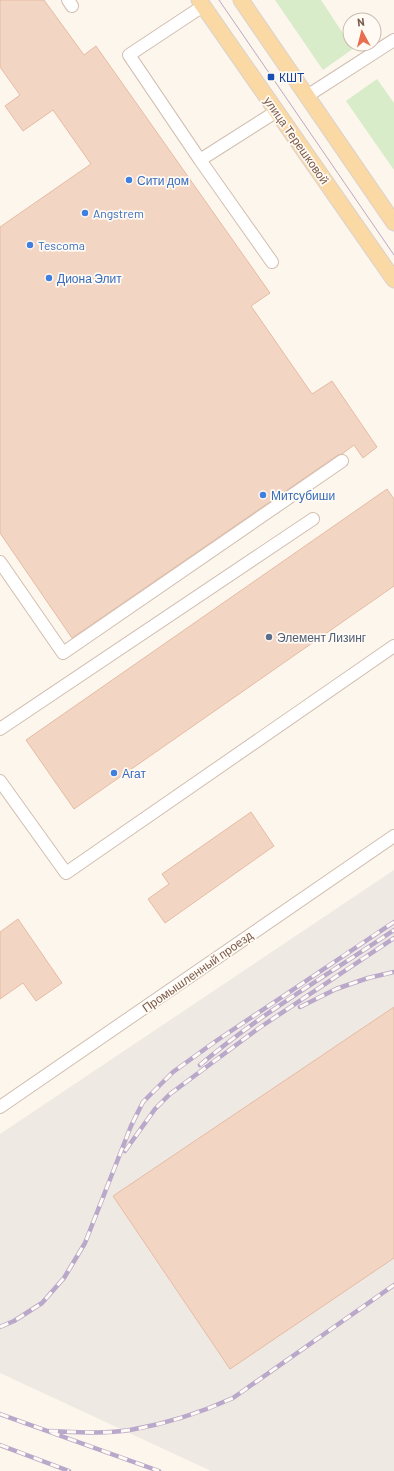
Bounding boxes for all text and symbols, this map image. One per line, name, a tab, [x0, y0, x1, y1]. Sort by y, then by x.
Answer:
north arrow	[342, 12, 382, 52]
text: N	[356, 15, 365, 28]
place label: КШТ	[279, 70, 305, 84]
marker: КШТ	[266, 72, 276, 82]
street label: улица Терешковой	[261, 94, 332, 187]
place label: Сити дом	[137, 173, 189, 188]
marker: Сити дом	[124, 175, 134, 185]
place label: Angstrem	[93, 206, 144, 220]
marker: Angstrem	[80, 208, 90, 218]
place label: Tescoma	[38, 238, 85, 252]
marker: Tescoma	[25, 240, 35, 250]
place label: Диона Элит	[57, 271, 122, 286]
marker: Диона Элит	[44, 273, 54, 283]
place label: Митсубиши	[271, 488, 335, 503]
marker: Митсубиши	[258, 490, 268, 500]
place label: Элемент Лизинг	[277, 630, 367, 644]
marker: Элемент Лизинг	[264, 632, 274, 642]
place label: Агат	[122, 766, 147, 780]
marker: Агат	[109, 768, 119, 778]
street label: Промышленный проезд	[139, 928, 256, 1015]

